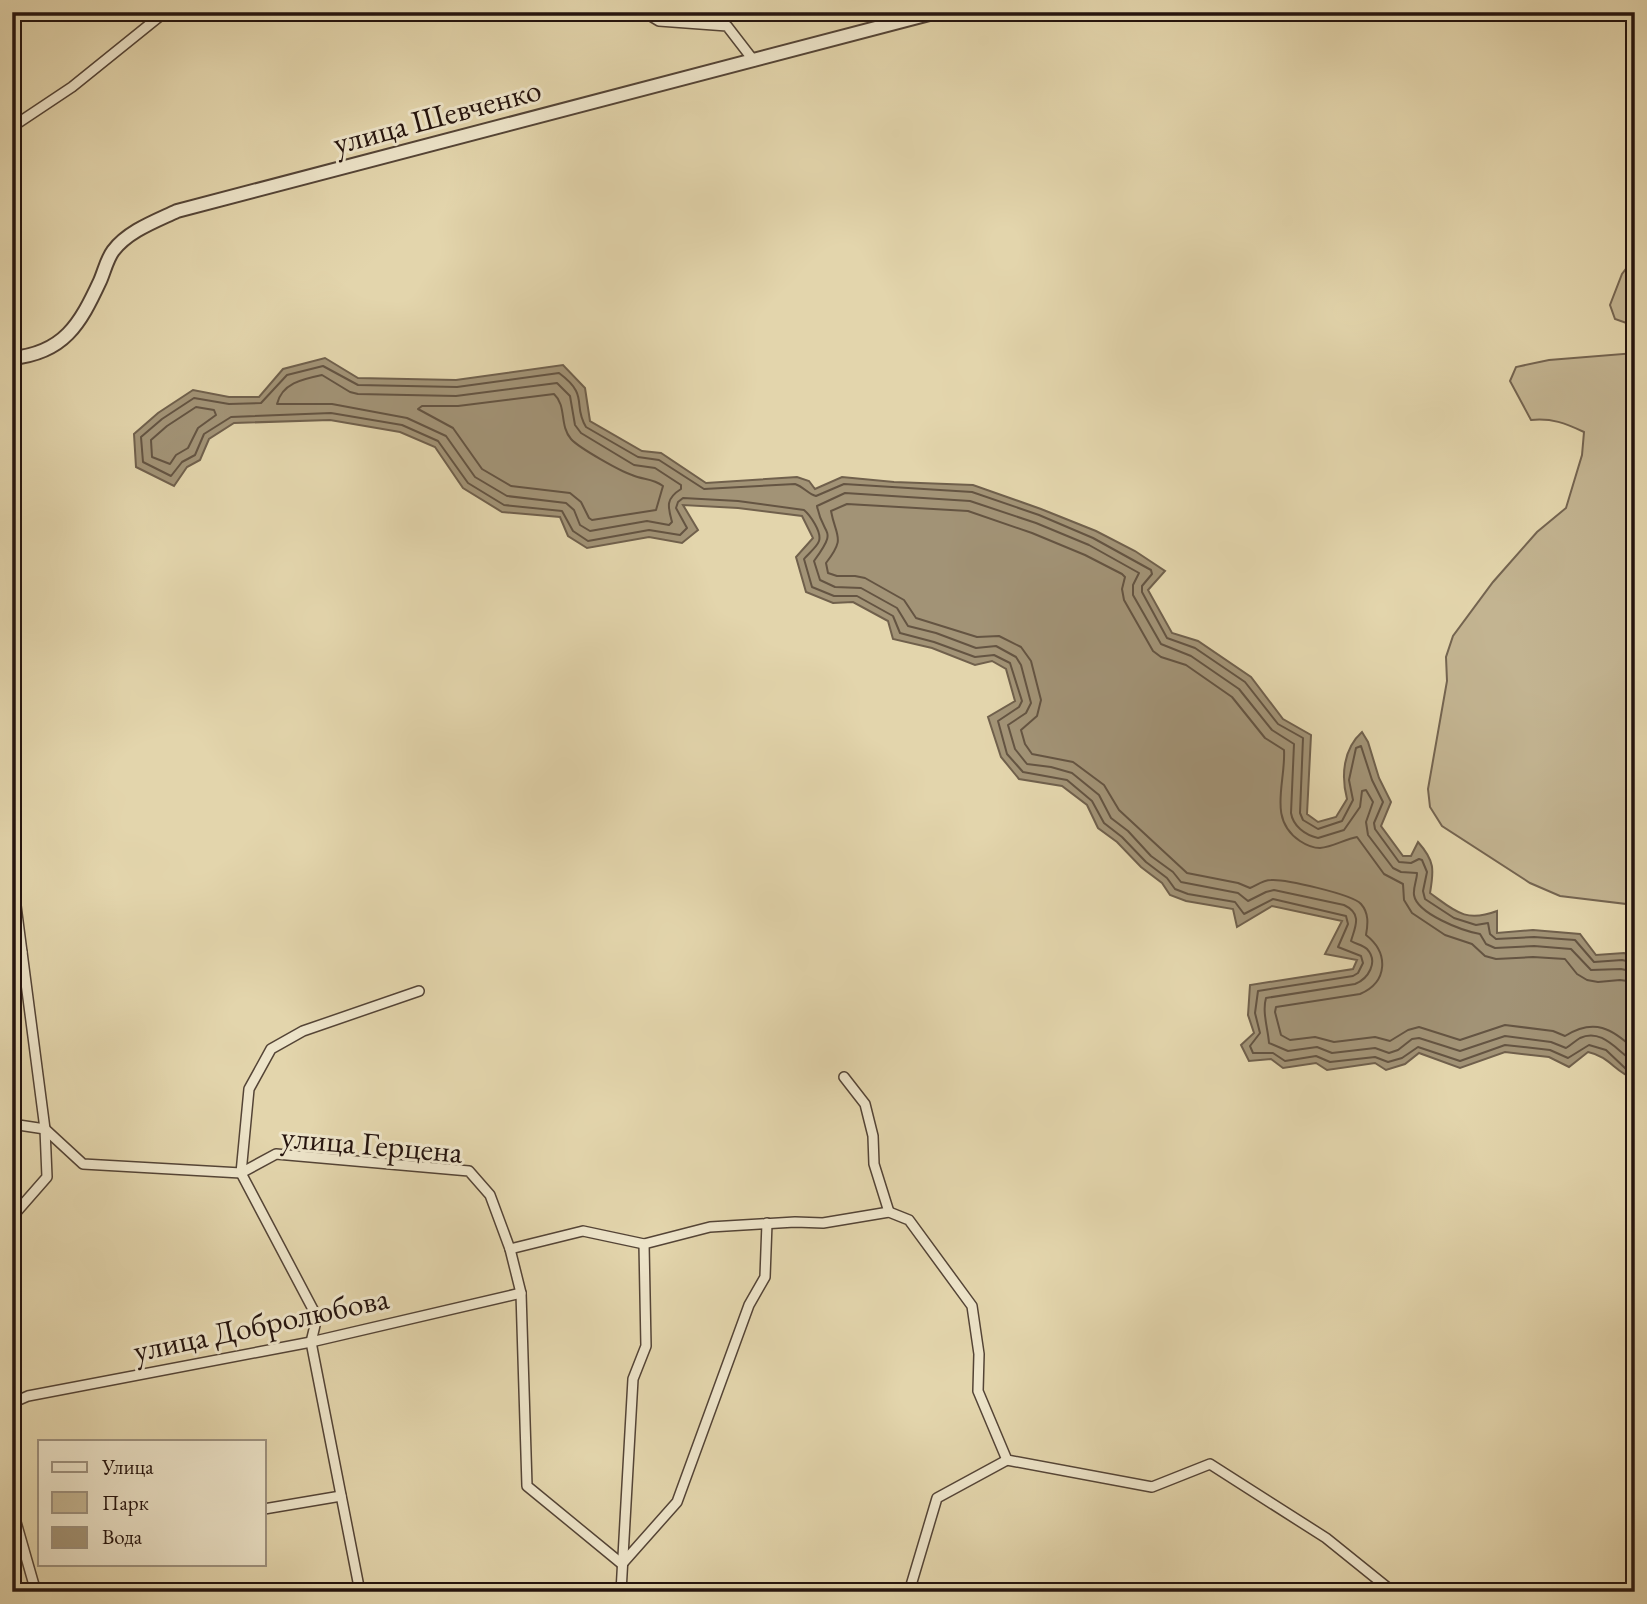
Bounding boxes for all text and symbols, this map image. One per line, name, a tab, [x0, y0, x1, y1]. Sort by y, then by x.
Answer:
street label: улица Шевченко	[328, 68, 546, 164]
street label: улица Герцена	[279, 1115, 465, 1173]
street label: улица Добролюбова	[129, 1276, 393, 1372]
legend	[38, 1440, 266, 1566]
text: Улица	[101, 1453, 154, 1480]
text: Парк	[102, 1489, 149, 1516]
text: Вода	[102, 1523, 143, 1550]

